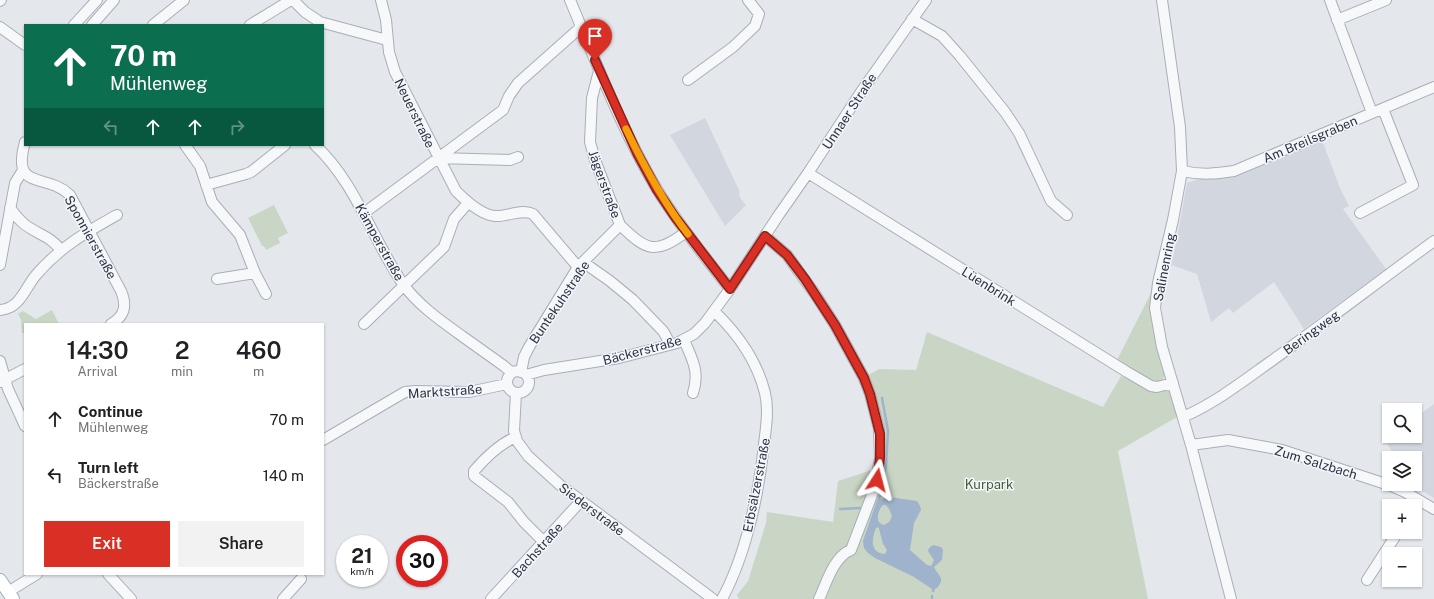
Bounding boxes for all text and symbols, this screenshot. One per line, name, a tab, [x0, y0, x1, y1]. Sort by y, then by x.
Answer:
pin	[578, 19, 612, 60]
icon: arrive	[584, 25, 606, 47]
text: 70 m	[110, 39, 177, 72]
icon: ahead	[44, 40, 96, 92]
street label: Unnaer Straße	[819, 71, 880, 152]
text: Mühlenweg	[110, 73, 207, 94]
street label: Neuerstraße	[391, 76, 438, 150]
street label: Am Breilsgraben	[1261, 113, 1360, 166]
icon: left	[100, 116, 122, 138]
icon: ahead	[142, 116, 164, 138]
icon: ahead	[184, 116, 206, 138]
icon: right	[226, 116, 248, 138]
street label: Jägerstraße	[585, 148, 624, 220]
street label: Sponnierstraße	[61, 193, 120, 282]
street label: Kämperstraße	[352, 201, 407, 283]
street label: Salinenring	[1151, 232, 1178, 303]
street label: Buntekuhstraße	[526, 258, 593, 347]
street label: Lüenbrink	[959, 264, 1019, 309]
street label: Beringweg	[1280, 307, 1342, 358]
street label: Bäckerstraße	[601, 333, 683, 368]
text: 14:30	[67, 336, 129, 364]
text: 2	[175, 336, 190, 364]
text: 460	[236, 336, 282, 364]
text: Arrival	[77, 364, 118, 379]
text: min	[171, 364, 193, 379]
text: m	[253, 364, 264, 379]
street label: Marktstraße	[407, 381, 483, 402]
text: Continue	[78, 403, 143, 420]
map controls	[1382, 403, 1422, 587]
button: search	[1382, 403, 1422, 443]
icon: ahead	[44, 408, 66, 430]
text: 70 m	[269, 411, 304, 428]
text: Mühlenweg	[78, 420, 148, 435]
street label: Erbsälzerstraße	[740, 437, 773, 533]
street label: Zum Salzbach	[1273, 443, 1359, 482]
button: layers	[1382, 451, 1422, 491]
text: Turn left	[78, 459, 139, 476]
position arrow	[856, 459, 898, 501]
icon: left	[44, 464, 66, 486]
text: 140 m	[263, 467, 304, 484]
text: Bäckerstraße	[78, 476, 159, 491]
park label: Kurpark	[965, 477, 1013, 492]
street label: Siederstraße	[556, 480, 627, 539]
button: +	[1382, 499, 1422, 539]
street label: Bachstraße	[509, 520, 566, 581]
button: Exit	[44, 521, 170, 567]
button: Share	[178, 521, 304, 567]
speed limit sign: 30	[396, 535, 448, 587]
text: 21	[351, 544, 373, 568]
button: −	[1382, 547, 1422, 587]
text: km/h	[350, 565, 374, 577]

